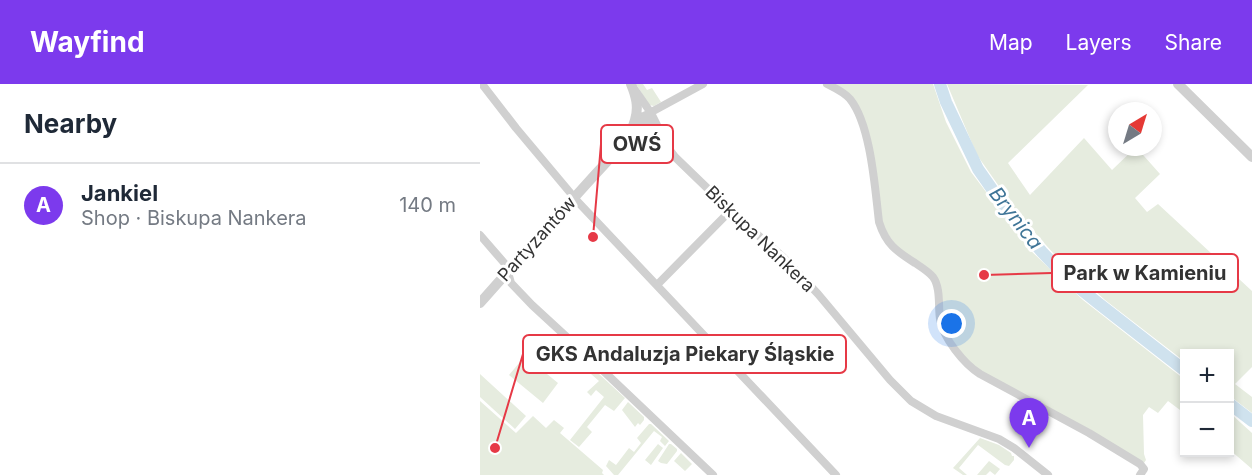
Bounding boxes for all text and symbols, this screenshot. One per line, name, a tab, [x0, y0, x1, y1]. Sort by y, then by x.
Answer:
text: Wayfind	[30, 25, 145, 59]
text: Map	[989, 30, 1033, 55]
text: Layers	[1066, 30, 1132, 55]
text: Share	[1165, 30, 1222, 55]
north arrow	[1108, 102, 1162, 156]
text: Nearby	[24, 108, 117, 139]
callout: OWŚ	[601, 125, 673, 163]
text: OWŚ	[613, 131, 661, 156]
text: Jankiel	[81, 180, 158, 206]
street label: Biskupa Nankera	[701, 181, 819, 296]
water label: Brynica	[984, 182, 1048, 254]
street label: Partyzantów	[493, 192, 580, 285]
text: A	[36, 193, 51, 217]
text: 140 m	[399, 193, 456, 217]
text: Shop · Biskupa Nankera	[81, 206, 307, 230]
callout: Park w Kamieniu	[1052, 254, 1238, 292]
text: Park w Kamieniu	[1064, 261, 1226, 285]
your location	[937, 309, 966, 338]
callout: GKS Andaluzja Piekary Śląskie	[523, 335, 846, 373]
text: GKS Andaluzja Piekary Śląskie	[536, 341, 834, 366]
map controls	[1180, 349, 1234, 457]
button: +	[1180, 349, 1234, 403]
pin: A	[1010, 398, 1048, 448]
button: −	[1180, 403, 1234, 457]

